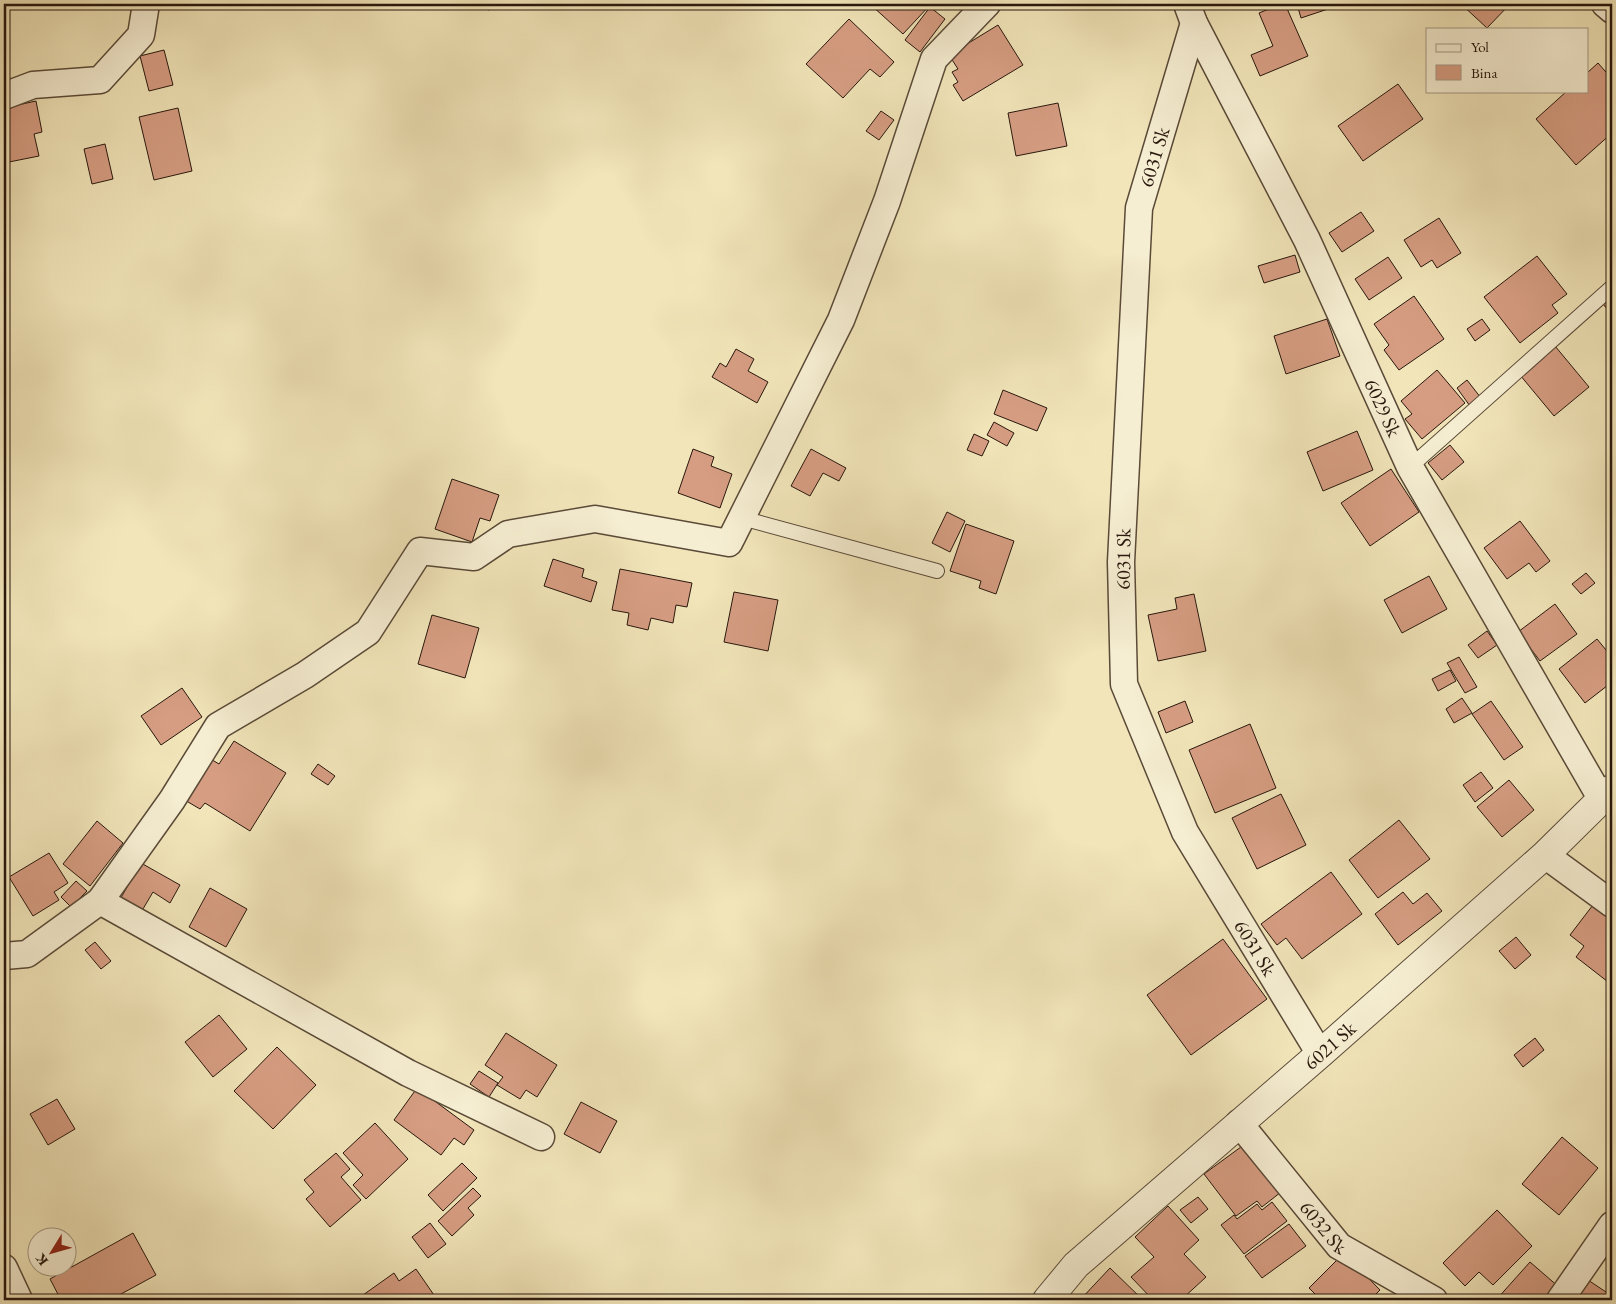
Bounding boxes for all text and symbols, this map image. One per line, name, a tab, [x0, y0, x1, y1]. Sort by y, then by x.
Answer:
legend	[1426, 28, 1588, 92]
text: Yol	[1471, 37, 1489, 56]
text: Bina	[1471, 63, 1497, 82]
street label: 6031 Sk	[1133, 123, 1176, 190]
street label: 6029 Sk	[1359, 374, 1408, 441]
street label: 6031 Sk	[1109, 528, 1137, 590]
street label: 6031 Sk	[1228, 915, 1283, 981]
street label: 6021 Sk	[1298, 1015, 1362, 1075]
street label: 6032 Sk	[1294, 1195, 1351, 1261]
north arrow	[28, 1226, 78, 1276]
text: K	[31, 1250, 52, 1270]

